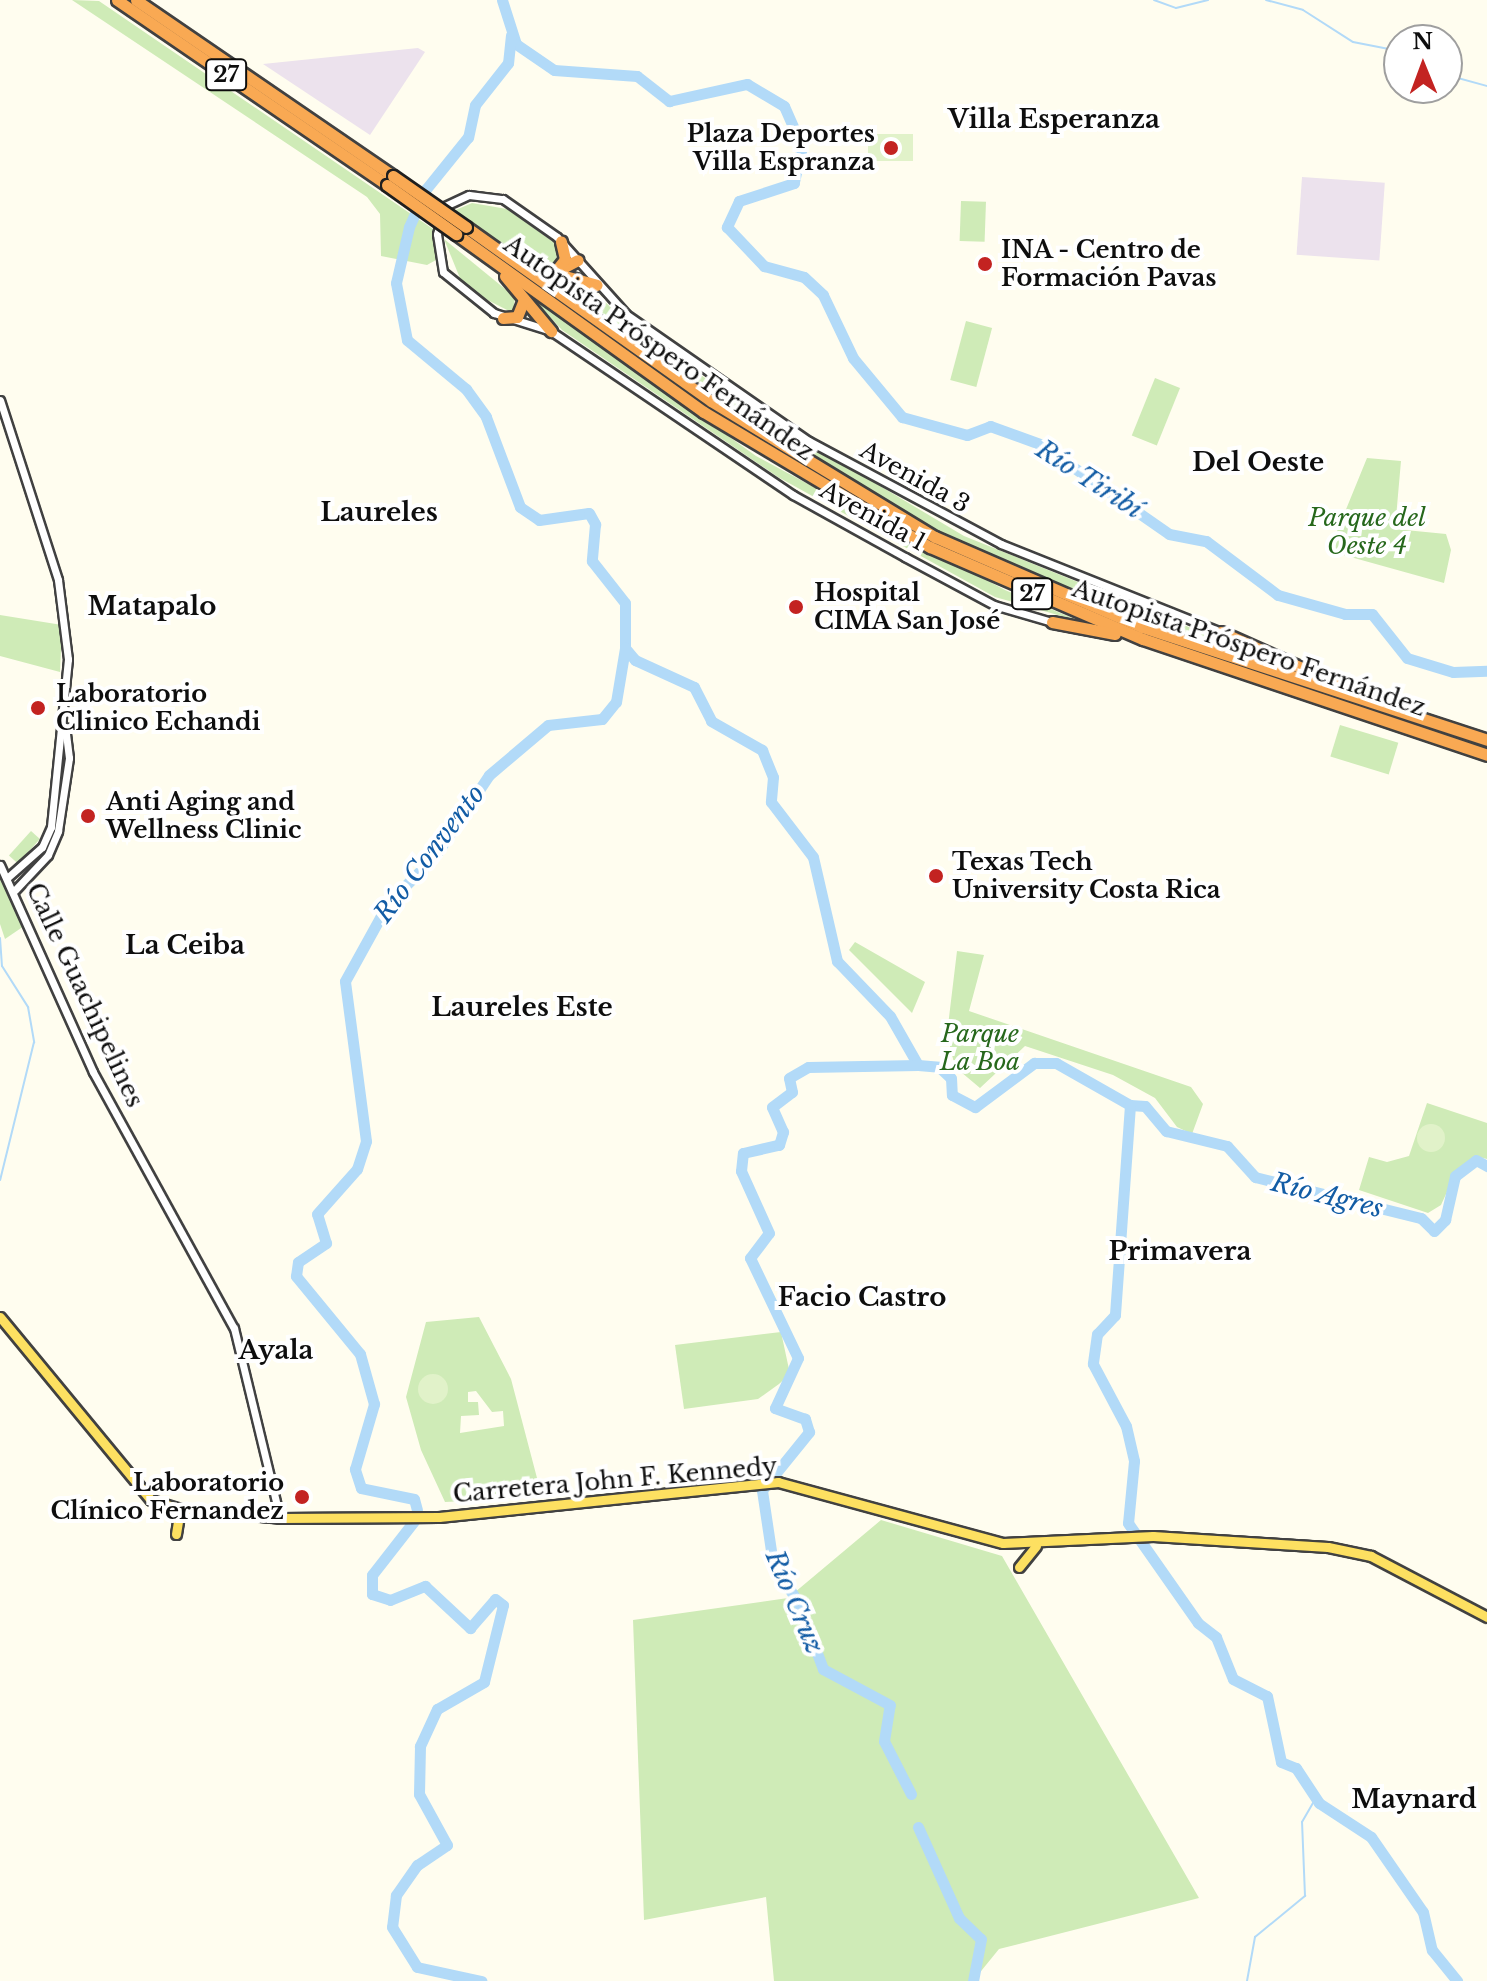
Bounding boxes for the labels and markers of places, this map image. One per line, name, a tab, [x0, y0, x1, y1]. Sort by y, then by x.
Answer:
place label: Plaza Deportes Villa Espranza	[687, 120, 875, 176]
marker: Plaza Deportes Villa Espranza	[882, 139, 900, 157]
place label: INA - Centro de Formación Pavas	[1001, 236, 1216, 292]
marker: INA - Centro de Formación Pavas	[976, 255, 994, 273]
place label: Hospital CIMA San José	[814, 579, 1001, 635]
marker: Hospital CIMA San José	[785, 596, 807, 618]
place label: Laboratorio Clinico Echandi	[56, 680, 260, 736]
marker: Laboratorio Clinico Echandi	[27, 697, 49, 719]
place label: Anti Aging and Wellness Clinic	[106, 788, 302, 844]
marker: Anti Aging and Wellness Clinic	[77, 805, 99, 827]
place label: Texas Tech University Costa Rica	[952, 848, 1221, 904]
marker: Texas Tech University Costa Rica	[927, 867, 945, 885]
place label: Laboratorio Clínico Fernandez	[51, 1469, 284, 1525]
marker: Laboratorio Clínico Fernandez	[291, 1486, 313, 1508]

